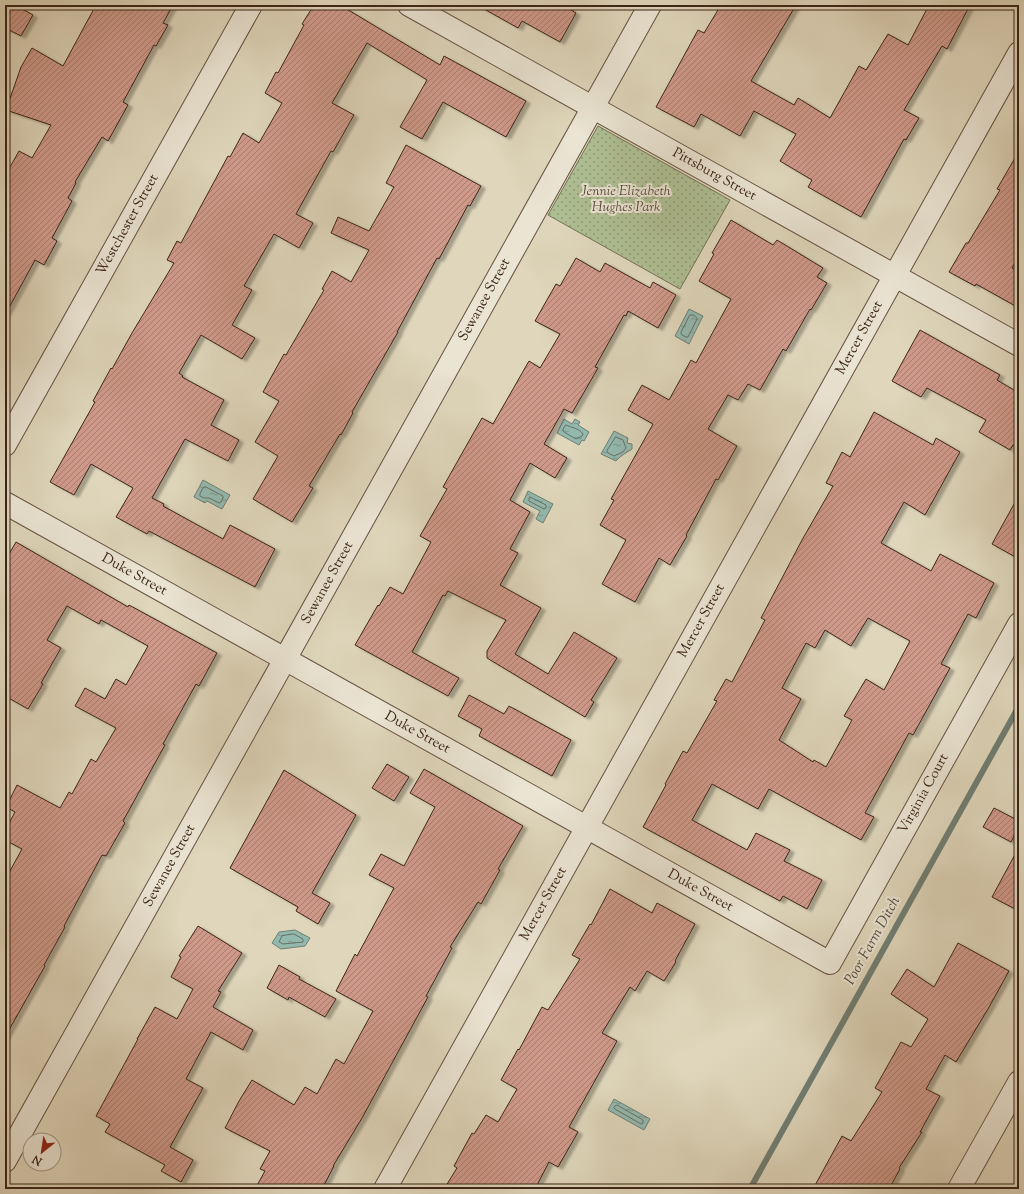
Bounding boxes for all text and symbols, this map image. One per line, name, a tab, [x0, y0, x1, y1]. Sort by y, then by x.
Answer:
street label: Pittsburg Street	[668, 144, 760, 207]
street label: Westchester Street	[92, 171, 164, 279]
park label: Jennie Elizabeth Hughes Park	[580, 182, 671, 218]
street label: Sewanee Street	[454, 255, 516, 345]
street label: Mercer Street	[831, 297, 889, 379]
street label: Sewanee Street	[297, 538, 359, 628]
street label: Duke Street	[98, 549, 171, 601]
street label: Mercer Street	[673, 580, 731, 662]
street label: Duke Street	[381, 707, 454, 759]
street label: Virginia Court	[894, 750, 954, 838]
street label: Sewanee Street	[139, 821, 201, 911]
street label: Mercer Street	[515, 863, 573, 945]
street label: Duke Street	[664, 865, 737, 917]
water label: Poor Farm Ditch	[840, 892, 906, 989]
north arrow	[22, 1132, 62, 1172]
text: N	[30, 1151, 46, 1169]

